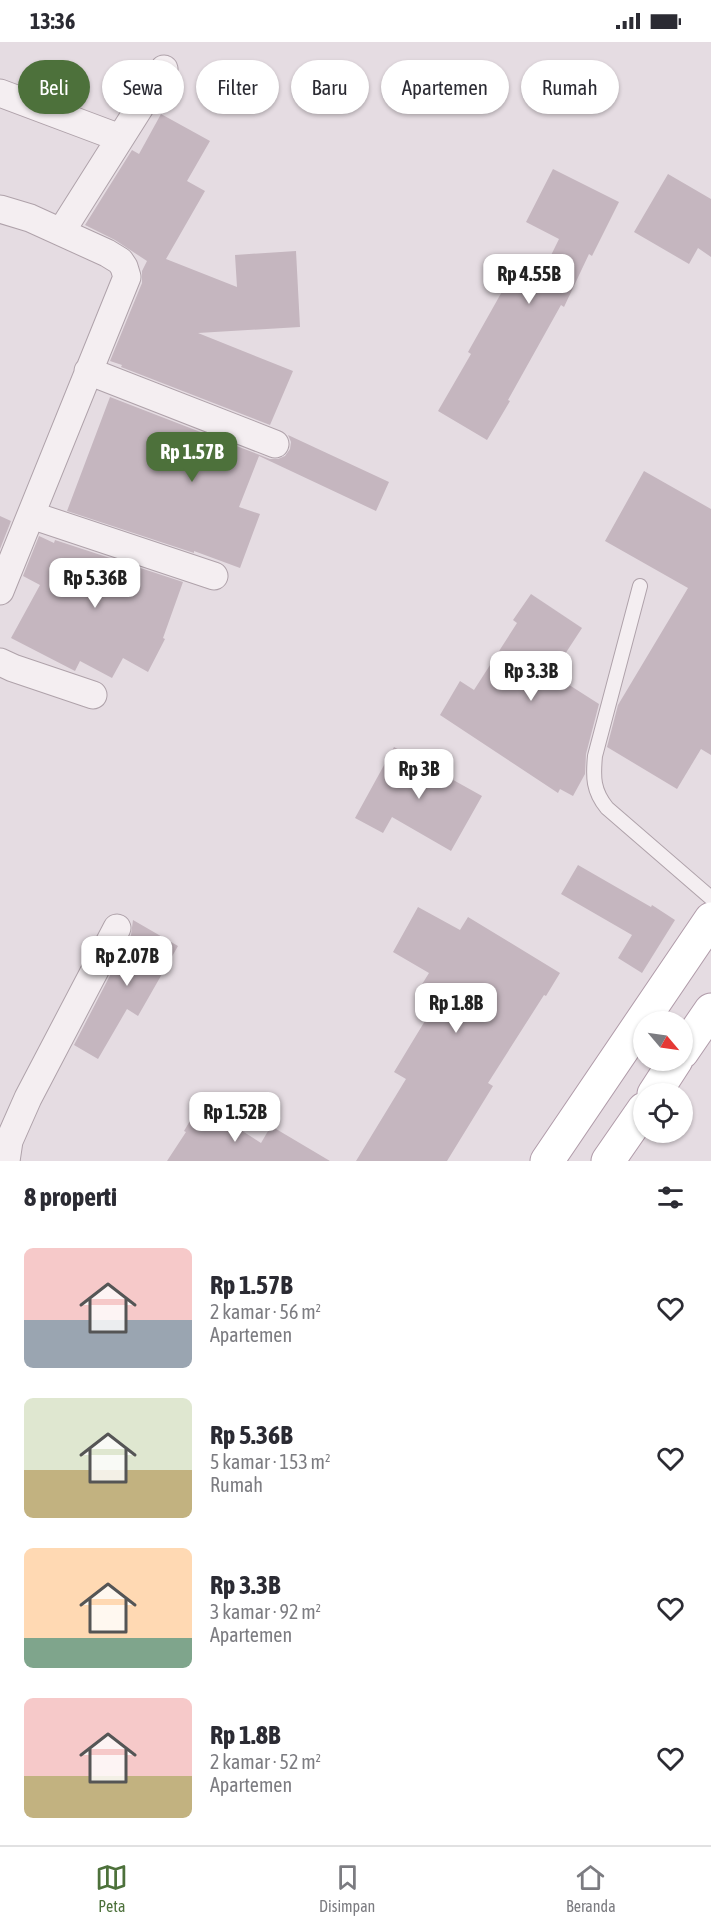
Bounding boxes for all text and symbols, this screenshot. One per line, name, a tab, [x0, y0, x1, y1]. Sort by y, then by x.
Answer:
text: 13:36	[30, 8, 75, 34]
chip: Beli	[18, 60, 90, 114]
chip: Sewa	[102, 60, 184, 114]
chip: Filter	[196, 60, 279, 114]
chip: Baru	[291, 60, 369, 114]
chip: Apartemen	[381, 60, 509, 114]
chip: Rumah	[521, 60, 619, 114]
pin: Rp 4.55B	[467, 254, 591, 305]
text: Rp 4.55B	[497, 262, 561, 285]
pin: Rp 1.57B	[130, 432, 254, 483]
text: Rp 1.57B	[160, 440, 224, 463]
pin: Rp 5.36B	[33, 558, 157, 609]
text: Rp 5.36B	[63, 566, 127, 589]
pin: Rp 3.3B	[476, 651, 586, 702]
text: Rp 3.3B	[504, 659, 558, 682]
pin: Rp 3B	[377, 749, 461, 800]
text: Rp 3B	[398, 757, 440, 780]
pin: Rp 2.07B	[65, 936, 189, 987]
text: Rp 2.07B	[95, 944, 159, 967]
pin: Rp 1.8B	[401, 983, 511, 1034]
text: Rp 1.8B	[429, 991, 483, 1014]
north arrow	[633, 1011, 693, 1071]
map controls	[633, 1011, 693, 1143]
button: locate	[633, 1083, 693, 1143]
pin: Rp 1.52B	[173, 1092, 297, 1143]
text: Rp 1.52B	[203, 1100, 267, 1123]
icon: filters	[654, 1181, 687, 1214]
text: 8 properti	[24, 1182, 117, 1212]
text: Rp 1.57B	[210, 1270, 293, 1300]
icon: home	[72, 1272, 144, 1344]
icon: heart	[654, 1292, 687, 1325]
text: 2 kamar · 56 m²	[210, 1300, 321, 1323]
text: Apartemen	[210, 1323, 292, 1346]
text: Rp 5.36B	[210, 1420, 293, 1450]
icon: home	[72, 1422, 144, 1494]
icon: heart	[654, 1442, 687, 1475]
text: 5 kamar · 153 m²	[210, 1450, 331, 1473]
text: Rumah	[210, 1473, 263, 1496]
text: Rp 3.3B	[210, 1570, 280, 1600]
icon: home	[72, 1572, 144, 1644]
icon: heart	[654, 1592, 687, 1625]
text: 3 kamar · 92 m²	[210, 1600, 321, 1623]
text: Apartemen	[210, 1623, 292, 1646]
text: Rp 1.8B	[210, 1720, 280, 1750]
icon: home	[72, 1722, 144, 1794]
icon: heart	[654, 1742, 687, 1775]
text: 2 kamar · 52 m²	[210, 1750, 321, 1773]
text: Apartemen	[210, 1773, 292, 1796]
tab: Peta	[95, 1861, 128, 1915]
tab: Disimpan	[319, 1861, 375, 1915]
tab: Beranda	[566, 1861, 616, 1915]

